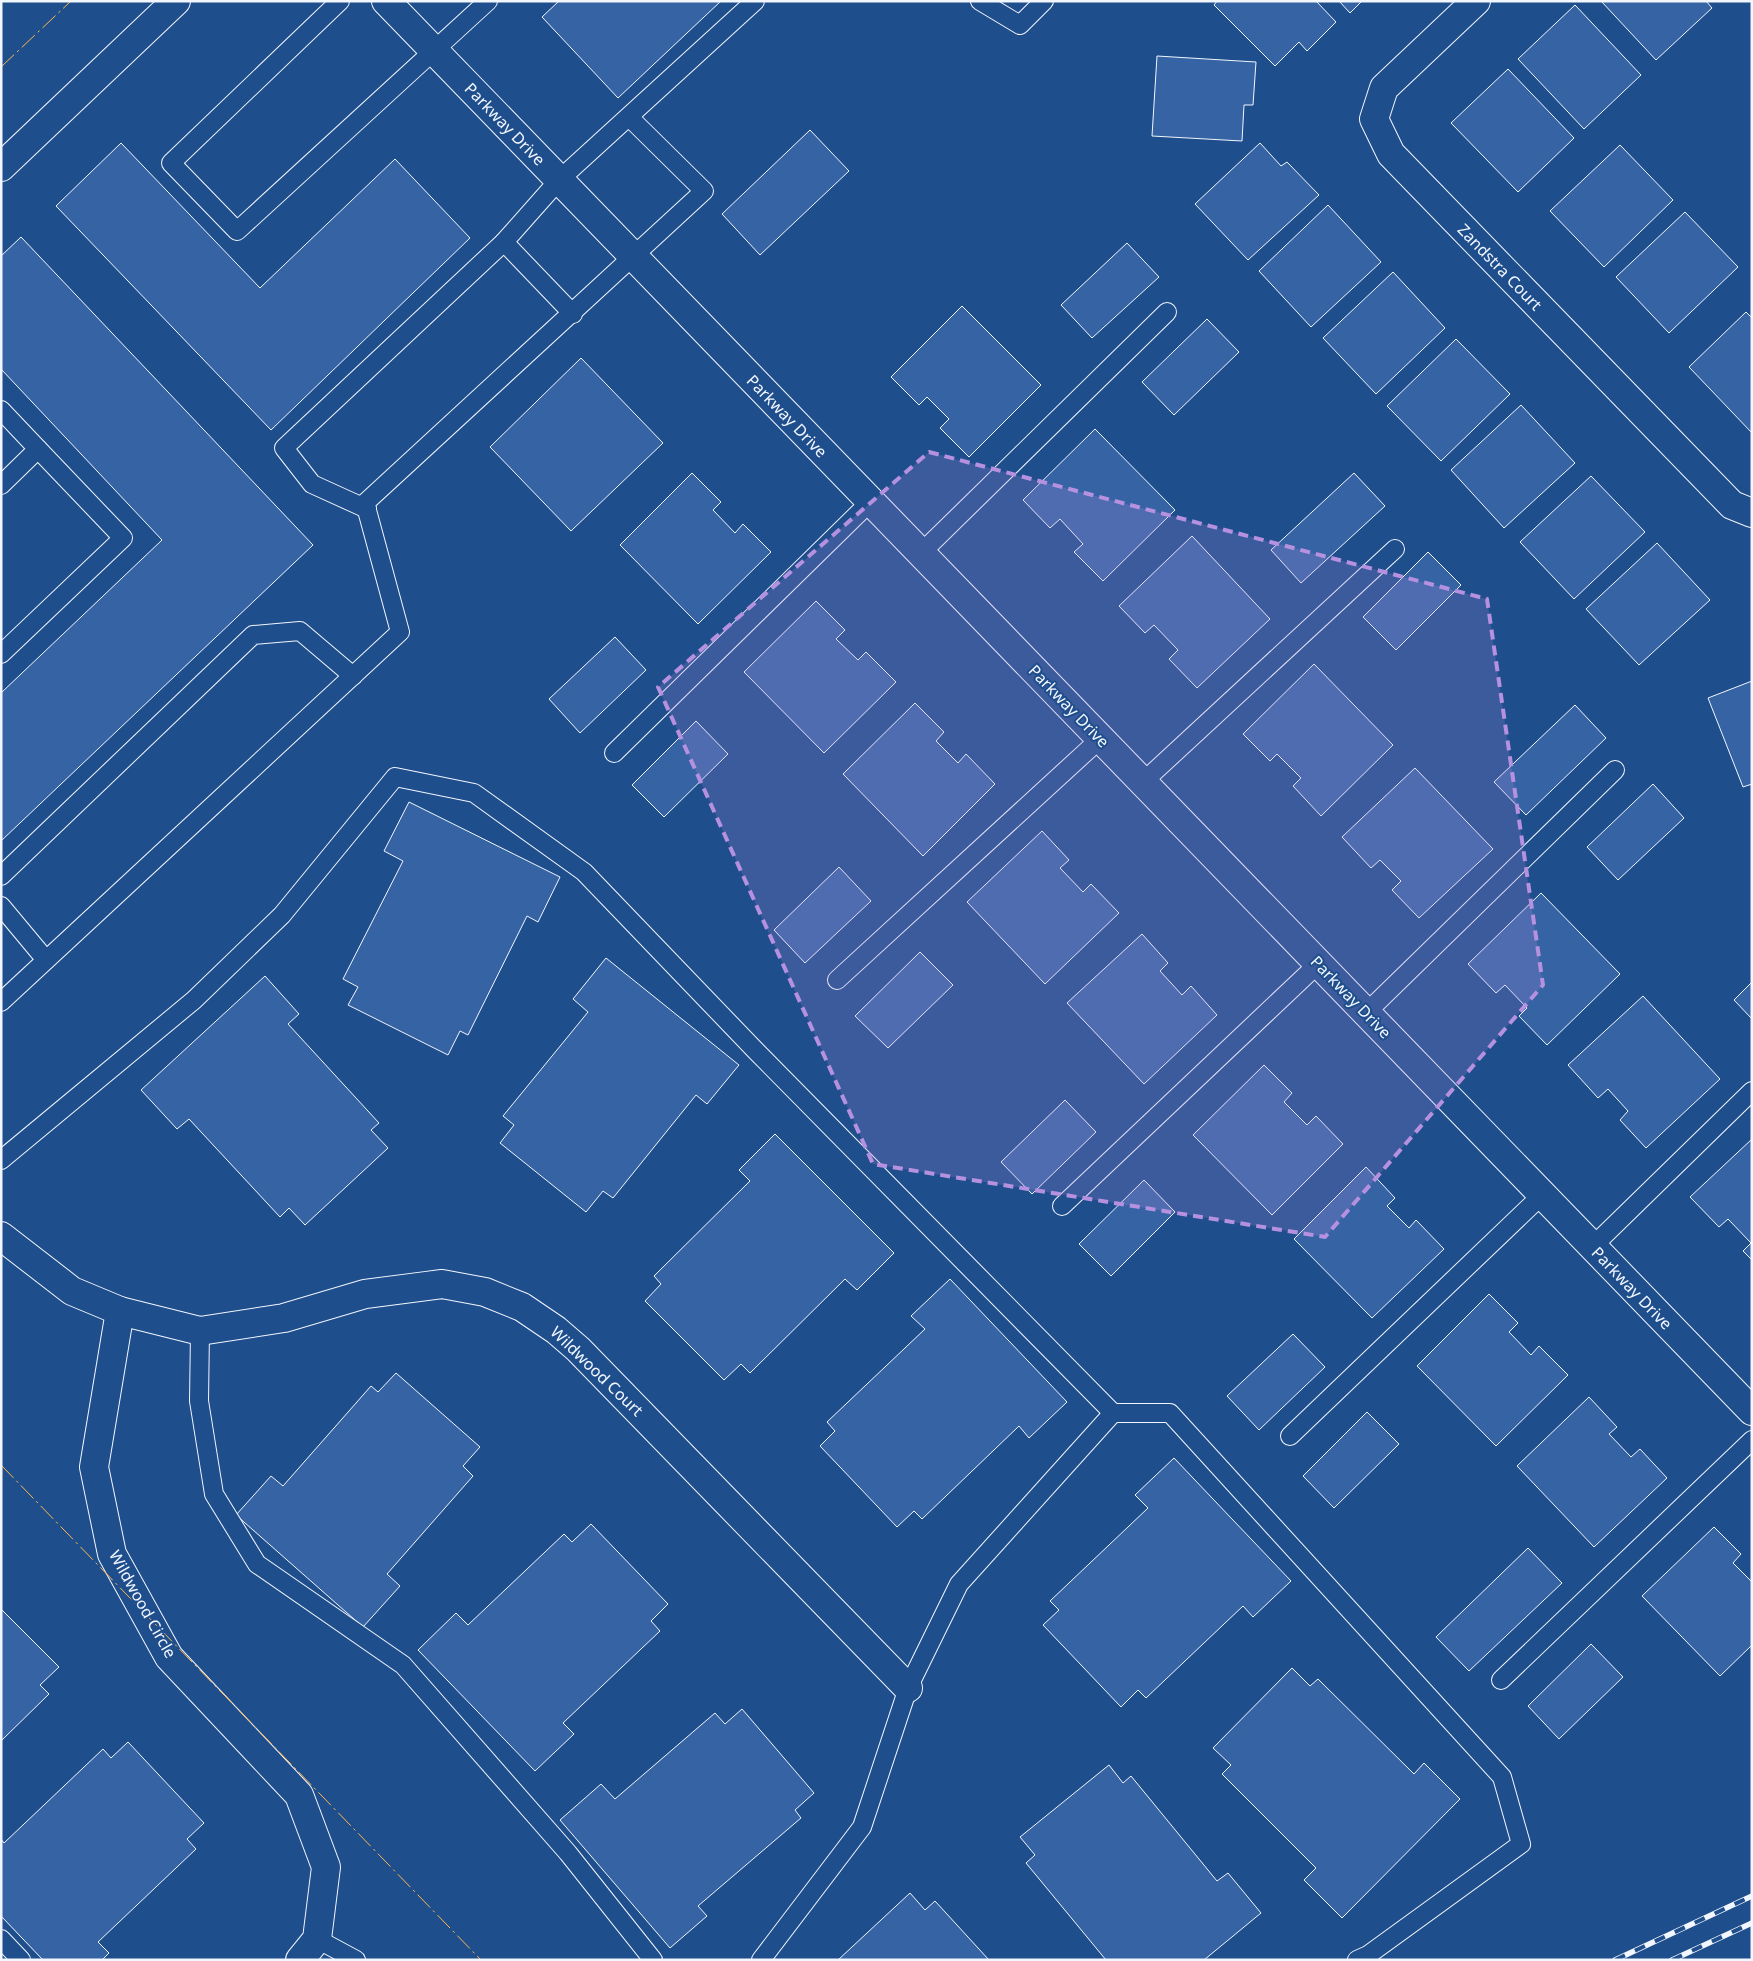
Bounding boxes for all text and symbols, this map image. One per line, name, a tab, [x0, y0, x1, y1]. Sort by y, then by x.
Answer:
street label: Parkway Drive	[460, 78, 550, 170]
street label: Zandstra Court	[1453, 219, 1547, 315]
street label: Parkway Drive	[742, 370, 832, 462]
street label: Parkway Drive	[1024, 660, 1114, 752]
street label: Parkway Drive	[1306, 951, 1396, 1043]
street label: Parkway Drive	[1587, 1242, 1677, 1334]
street label: Wildwood Court	[546, 1321, 648, 1421]
street label: Wildwood Circle	[104, 1546, 182, 1662]

